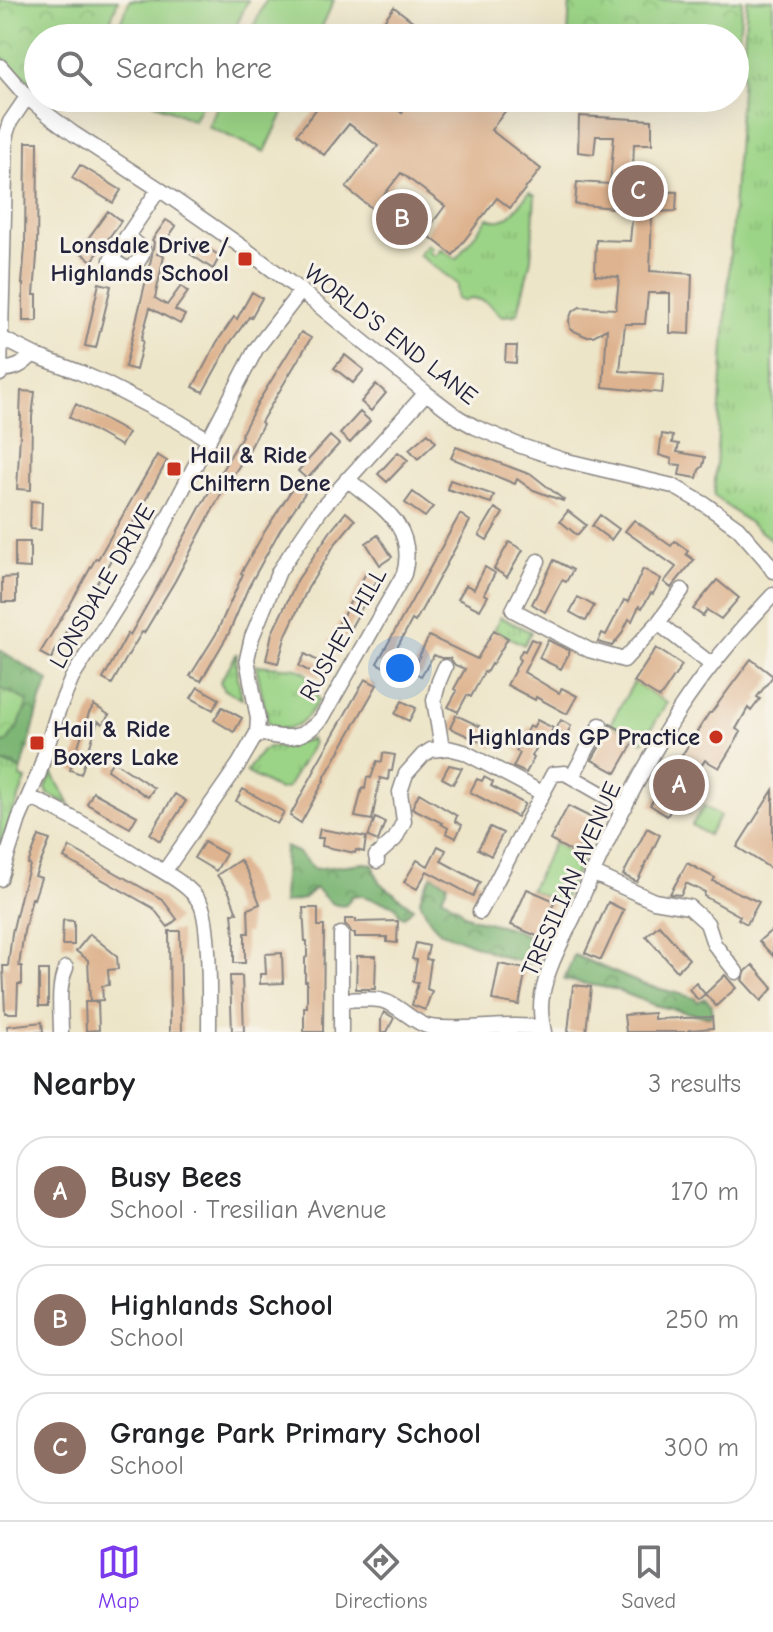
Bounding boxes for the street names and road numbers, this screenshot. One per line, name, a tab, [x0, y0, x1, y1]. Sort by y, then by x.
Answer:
street label: WORLD'S END LANE	[299, 258, 483, 410]
street label: LONSDALE DRIVE	[44, 499, 160, 673]
street label: RUSHEY HILL	[294, 562, 392, 706]
street label: TRESILIAN AVENUE	[515, 777, 627, 981]

